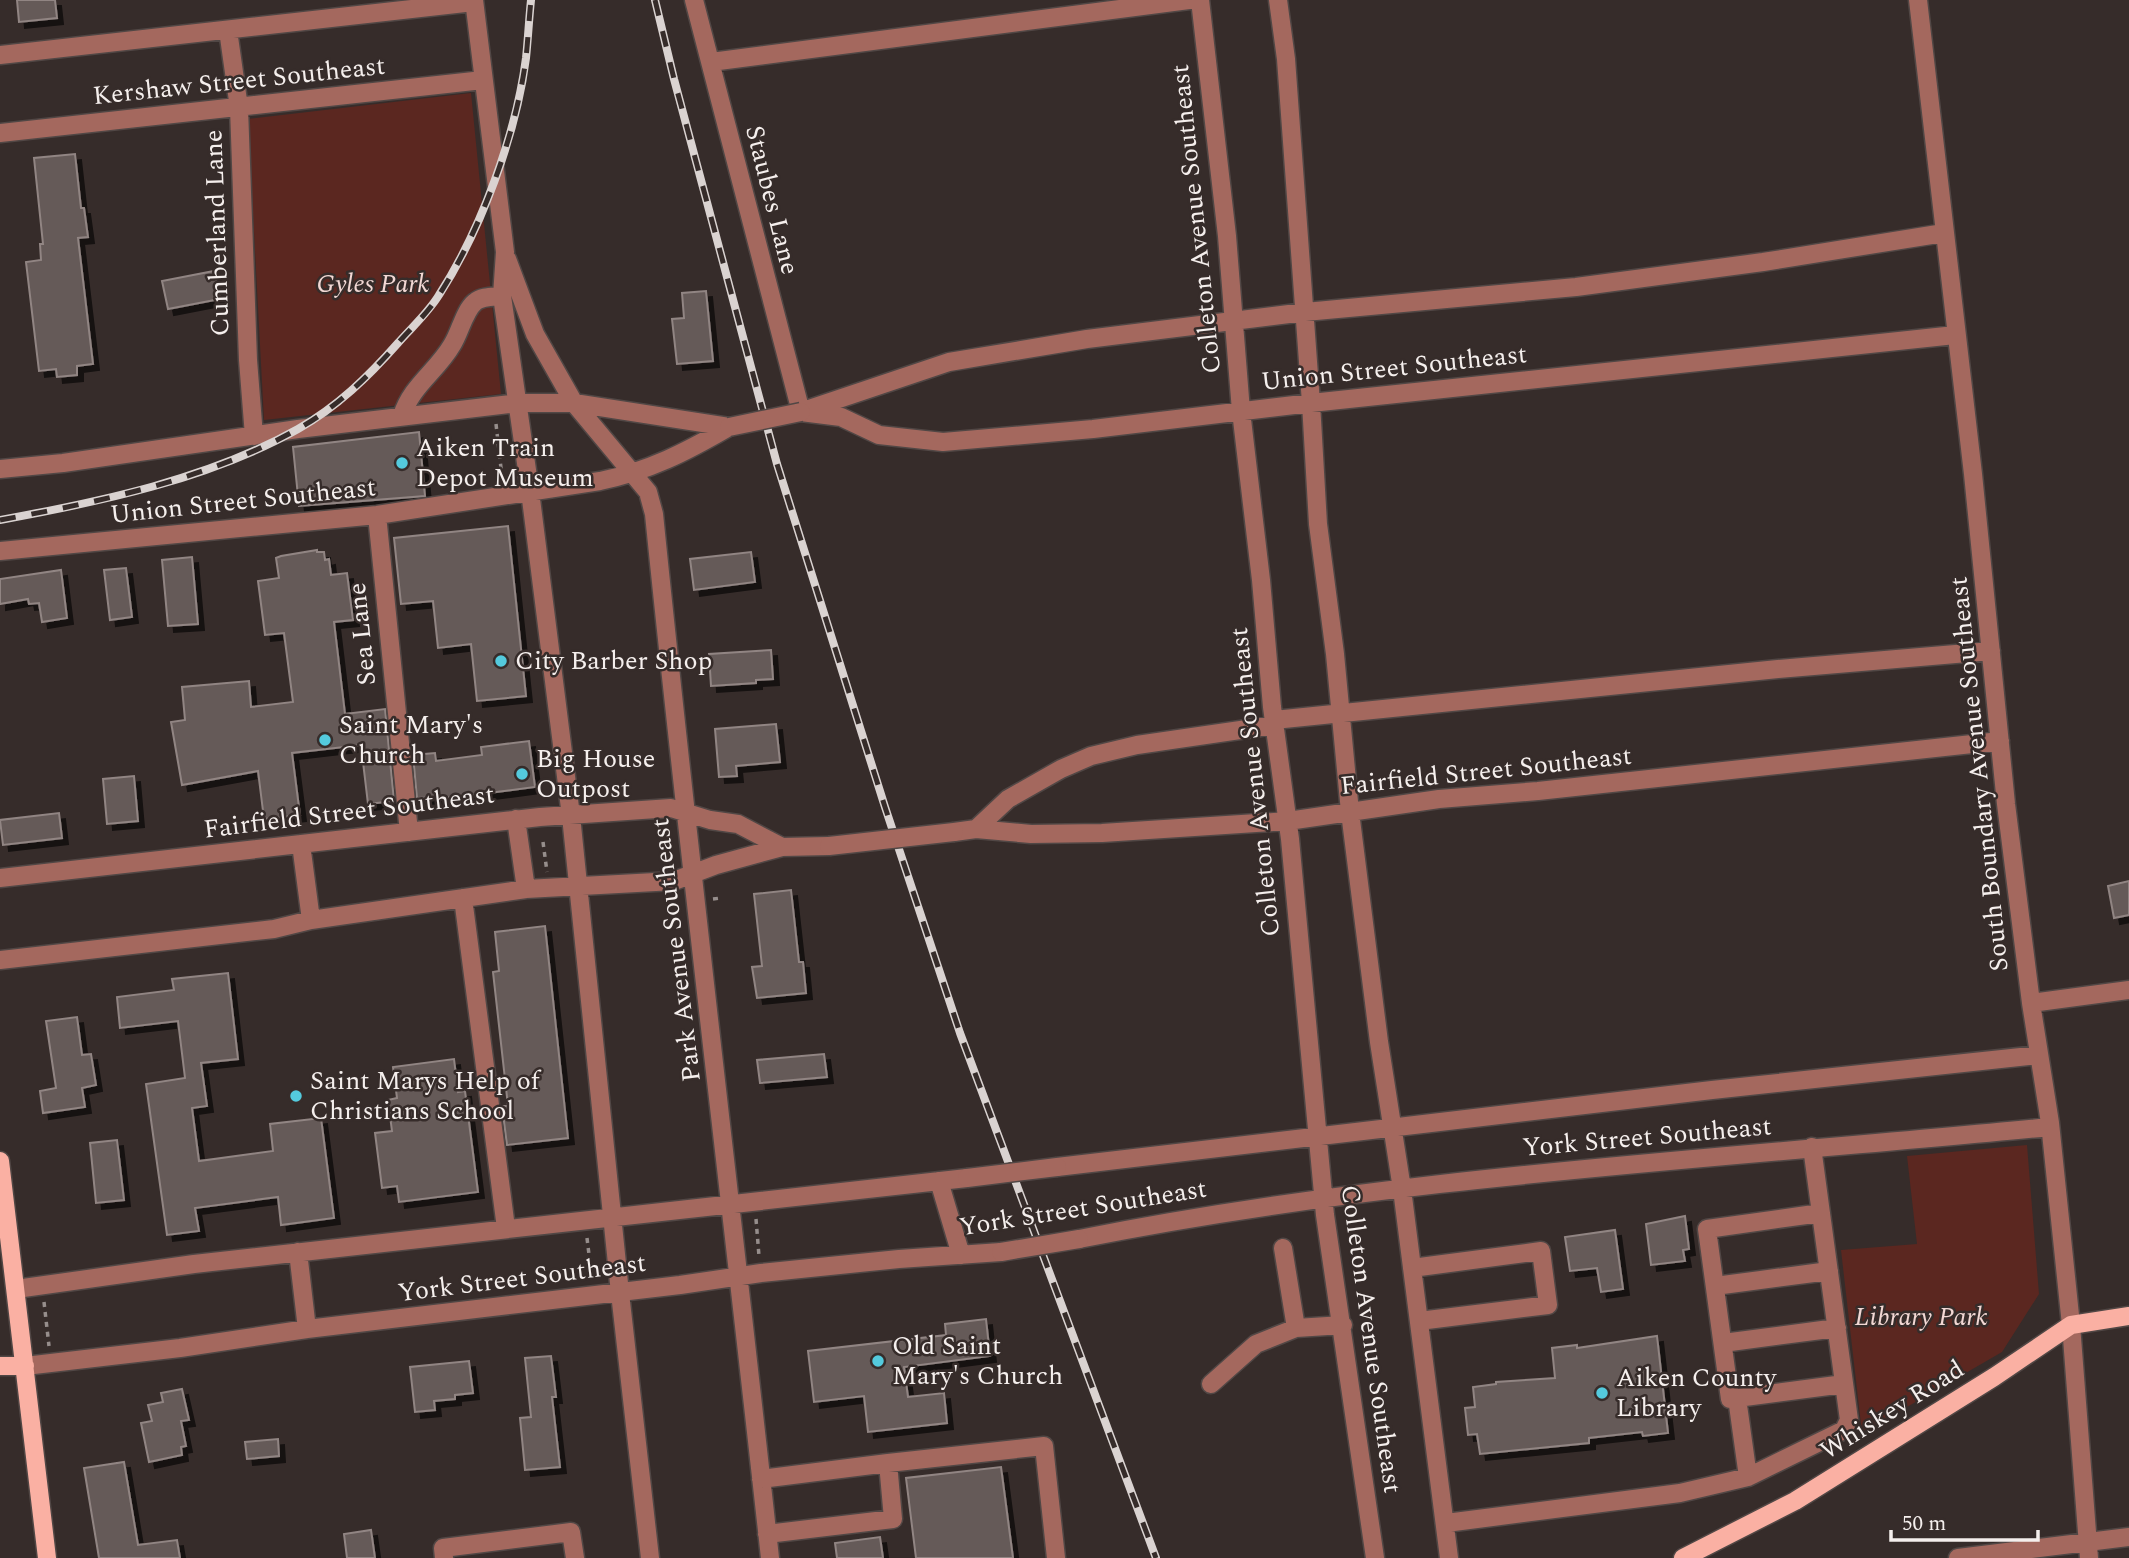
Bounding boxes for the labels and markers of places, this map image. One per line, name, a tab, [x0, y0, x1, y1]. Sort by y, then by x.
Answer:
place label: Aiken Train Depot Museum	[416, 428, 594, 498]
marker: Aiken Train Depot Museum	[394, 455, 410, 471]
place label: City Barber Shop	[515, 641, 712, 681]
marker: City Barber Shop	[493, 653, 509, 669]
place label: Saint Mary's Church	[339, 705, 483, 775]
marker: Saint Mary's Church	[317, 732, 333, 748]
place label: Big House Outpost	[536, 739, 655, 809]
marker: Big House Outpost	[514, 766, 530, 782]
place label: Saint Marys Help of Christians School	[310, 1061, 542, 1131]
marker: Saint Marys Help of Christians School	[288, 1088, 304, 1104]
place label: Old Saint Mary's Church	[892, 1326, 1063, 1396]
marker: Old Saint Mary's Church	[870, 1353, 886, 1369]
place label: Aiken County Library	[1616, 1358, 1778, 1428]
marker: Aiken County Library	[1594, 1385, 1610, 1401]

